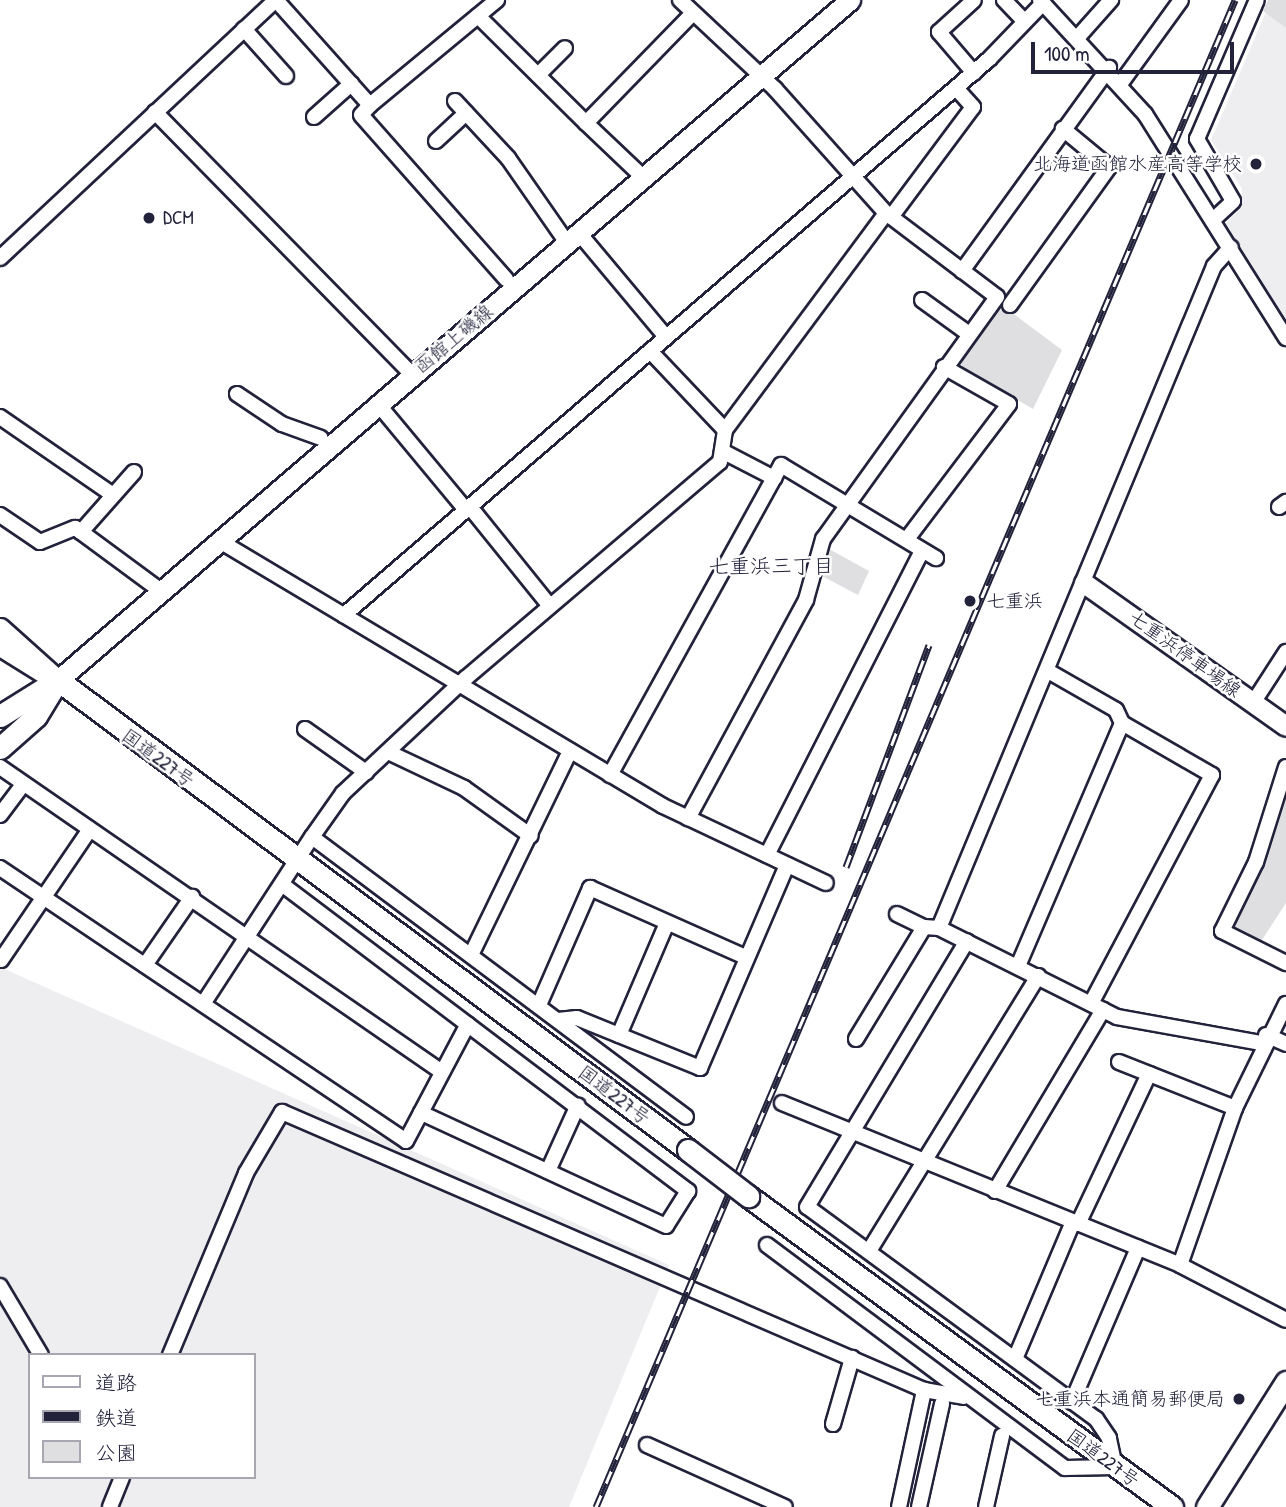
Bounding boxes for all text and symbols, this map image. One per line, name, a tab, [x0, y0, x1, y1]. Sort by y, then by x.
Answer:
scale bar	[1034, 28, 1237, 72]
text: 100 m	[1044, 39, 1090, 68]
place label: 北海道函館水産高等学校	[1033, 153, 1242, 175]
marker: 北海道函館水産高等学校	[1248, 156, 1264, 172]
place label: DCM	[163, 207, 194, 229]
marker: DCM	[141, 210, 157, 226]
street label: 函館上磯線	[410, 300, 498, 378]
district label: 七重浜三丁目	[708, 553, 834, 579]
place label: 七重浜	[986, 590, 1043, 612]
marker: 七重浜	[960, 591, 980, 611]
street label: 七重浜停車場線	[1124, 606, 1246, 702]
street label: 国道227号	[117, 724, 199, 792]
street label: 国道227号	[574, 1061, 654, 1129]
legend	[28, 1353, 256, 1479]
text: 道路	[95, 1368, 137, 1397]
place label: 七重浜本通簡易郵便局	[1035, 1388, 1225, 1410]
marker: 七重浜本通簡易郵便局	[1231, 1391, 1247, 1407]
text: 鉄道	[95, 1403, 137, 1432]
street label: 国道227号	[1062, 1424, 1144, 1492]
text: 公園	[95, 1438, 137, 1467]

